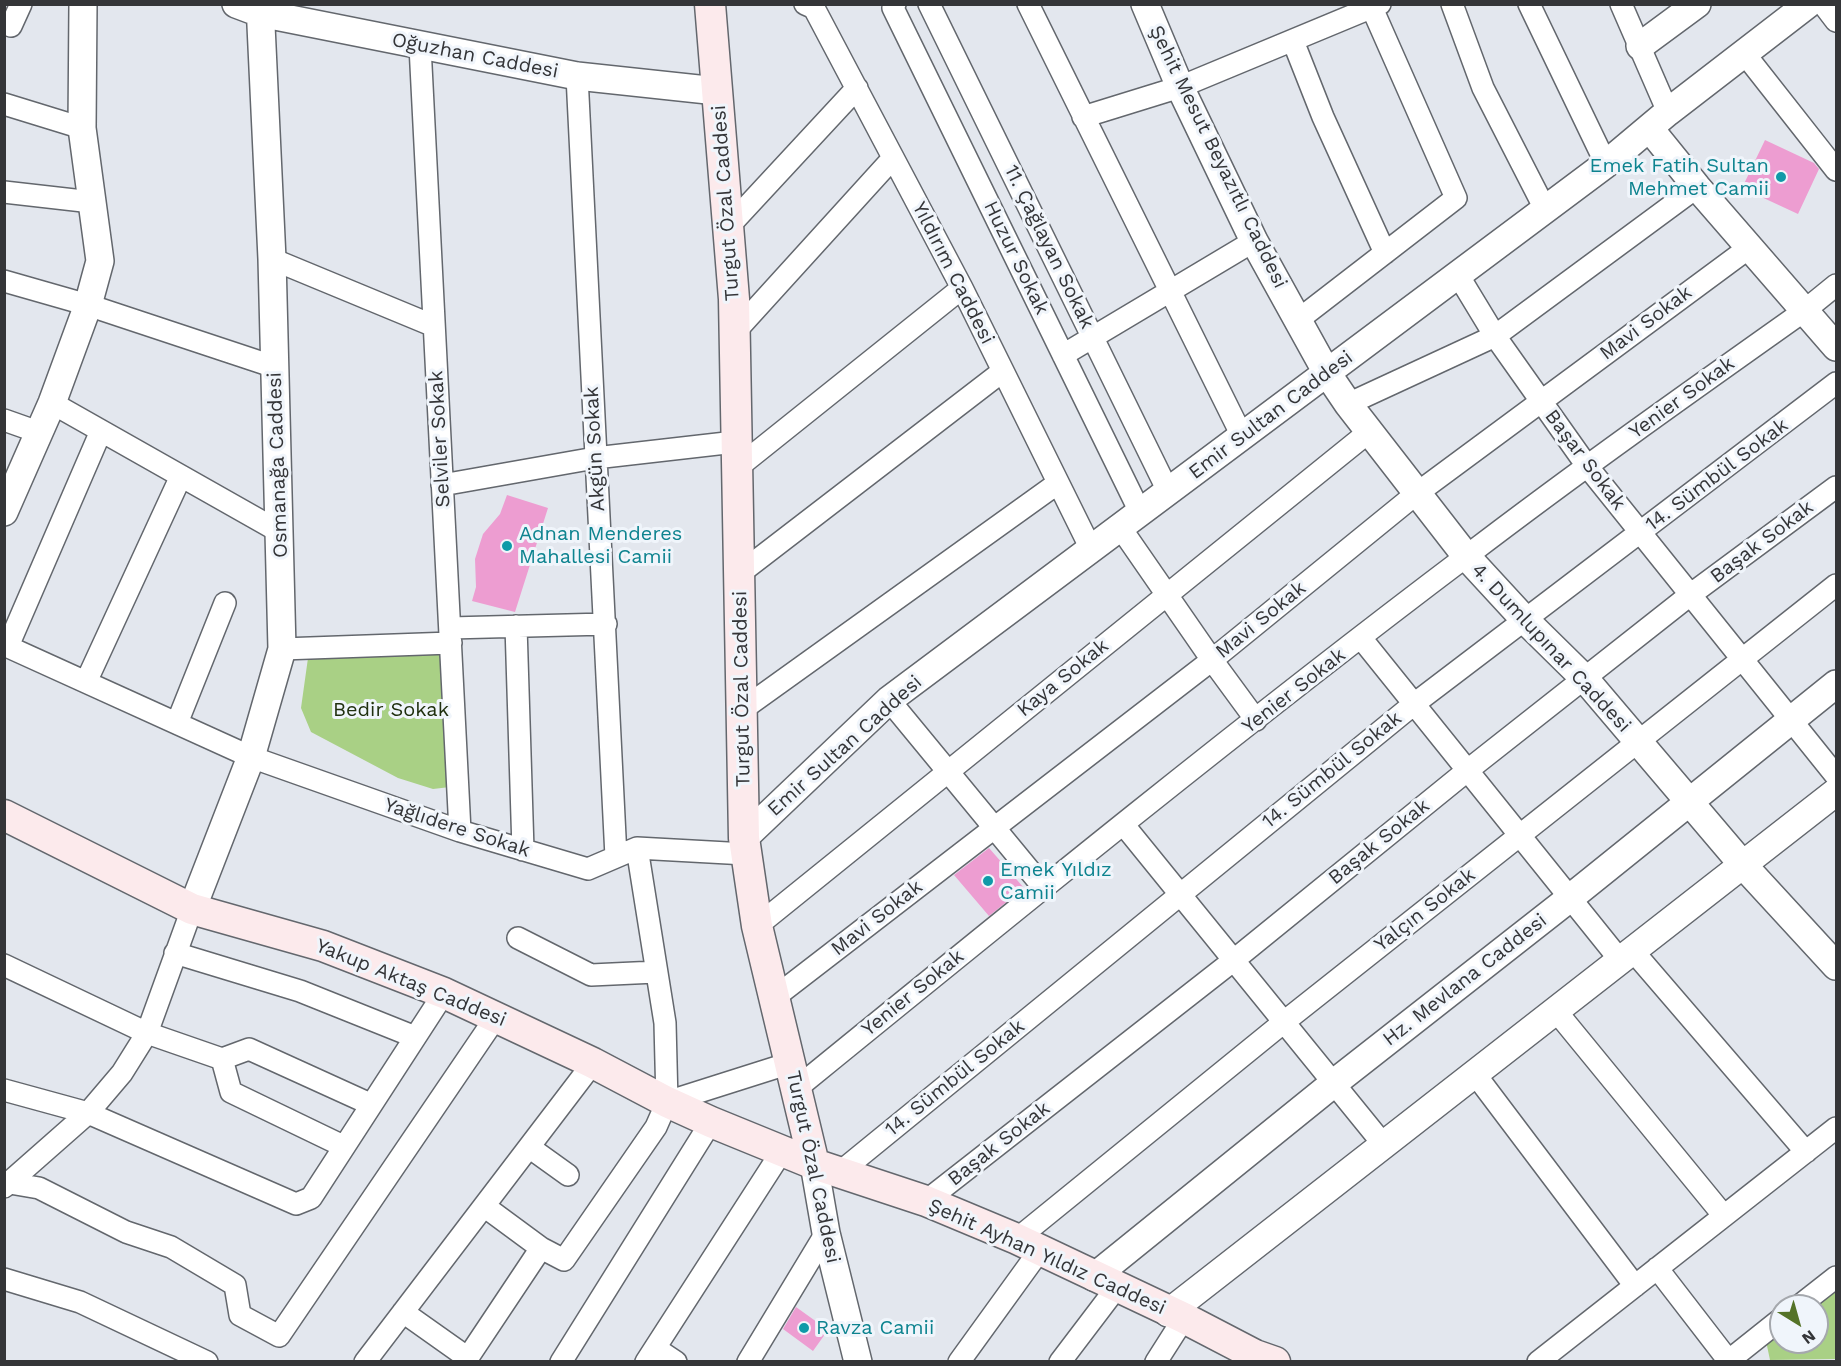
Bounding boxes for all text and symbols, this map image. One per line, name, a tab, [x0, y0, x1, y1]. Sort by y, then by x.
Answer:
street label: Şehit Mesut Beyazıtlı Caddesi	[1144, 22, 1292, 292]
street label: Oğuzhan Caddesi	[390, 28, 560, 84]
street label: Turgut Özal Caddesi	[707, 104, 745, 302]
place label: Emek Fatih Sultan Mehmet Camii	[1590, 154, 1769, 201]
street label: 11. Çağlayan Sokak	[999, 161, 1099, 333]
marker: Emek Fatih Sultan Mehmet Camii	[1774, 170, 1788, 184]
street label: Huzur Sokak	[978, 197, 1054, 319]
street label: Yıldırım Caddesi	[907, 198, 999, 348]
street label: Mavi Sokak	[1595, 281, 1697, 365]
street label: Emir Sultan Caddesi	[1184, 345, 1358, 485]
street label: Yenier Sokak	[1625, 352, 1739, 444]
street label: Selviler Sokak	[424, 370, 456, 508]
street label: Osmanağa Caddesi	[263, 372, 293, 558]
street label: Akgün Sokak	[580, 386, 610, 512]
street label: Başar Sokak	[1539, 405, 1631, 515]
street label: 14. Sümbül Sokak	[1641, 414, 1793, 536]
street label: Başak Sokak	[1706, 495, 1818, 589]
place label: Adnan Menderes Mahallesi Camii	[519, 522, 682, 569]
marker: Adnan Menderes Mahallesi Camii	[500, 539, 514, 553]
street label: 4. Dumlupınar Caddesi	[1466, 558, 1636, 738]
street label: Mavi Sokak	[1211, 576, 1311, 664]
street label: Turgut Özal Caddesi	[728, 591, 756, 787]
street label: Kaya Sokak	[1013, 634, 1113, 722]
street label: Yenier Sokak	[1238, 643, 1350, 739]
street label: Emir Sultan Caddesi	[763, 670, 927, 822]
park label: Bedir Sokak	[333, 698, 449, 722]
street label: 14. Sümbül Sokak	[1257, 706, 1407, 834]
street label: Yağlıdere Sokak	[381, 793, 533, 863]
street label: Başak Sokak	[1324, 794, 1434, 890]
place label: Emek Yıldız Camii	[1000, 858, 1112, 905]
street label: Yalçın Sokak	[1370, 863, 1480, 957]
marker: Emek Yıldız Camii	[981, 874, 995, 888]
street label: Mavi Sokak	[827, 875, 927, 961]
street label: Hz. Mevlana Caddesi	[1378, 909, 1552, 1051]
street label: Yakup Aktaş Caddesi	[312, 934, 510, 1032]
street label: Yenier Sokak	[857, 945, 969, 1041]
street label: 14. Sümbül Sokak	[880, 1014, 1030, 1142]
street label: Turgut Özal Caddesi	[781, 1069, 845, 1265]
street label: Başak Sokak	[943, 1097, 1055, 1191]
street label: Şehit Ayhan Yıldız Caddesi	[925, 1194, 1169, 1320]
north arrow	[1769, 1294, 1829, 1354]
place label: Ravza Camii	[816, 1316, 934, 1340]
marker: Ravza Camii	[797, 1321, 811, 1335]
text: N	[1798, 1326, 1819, 1348]

